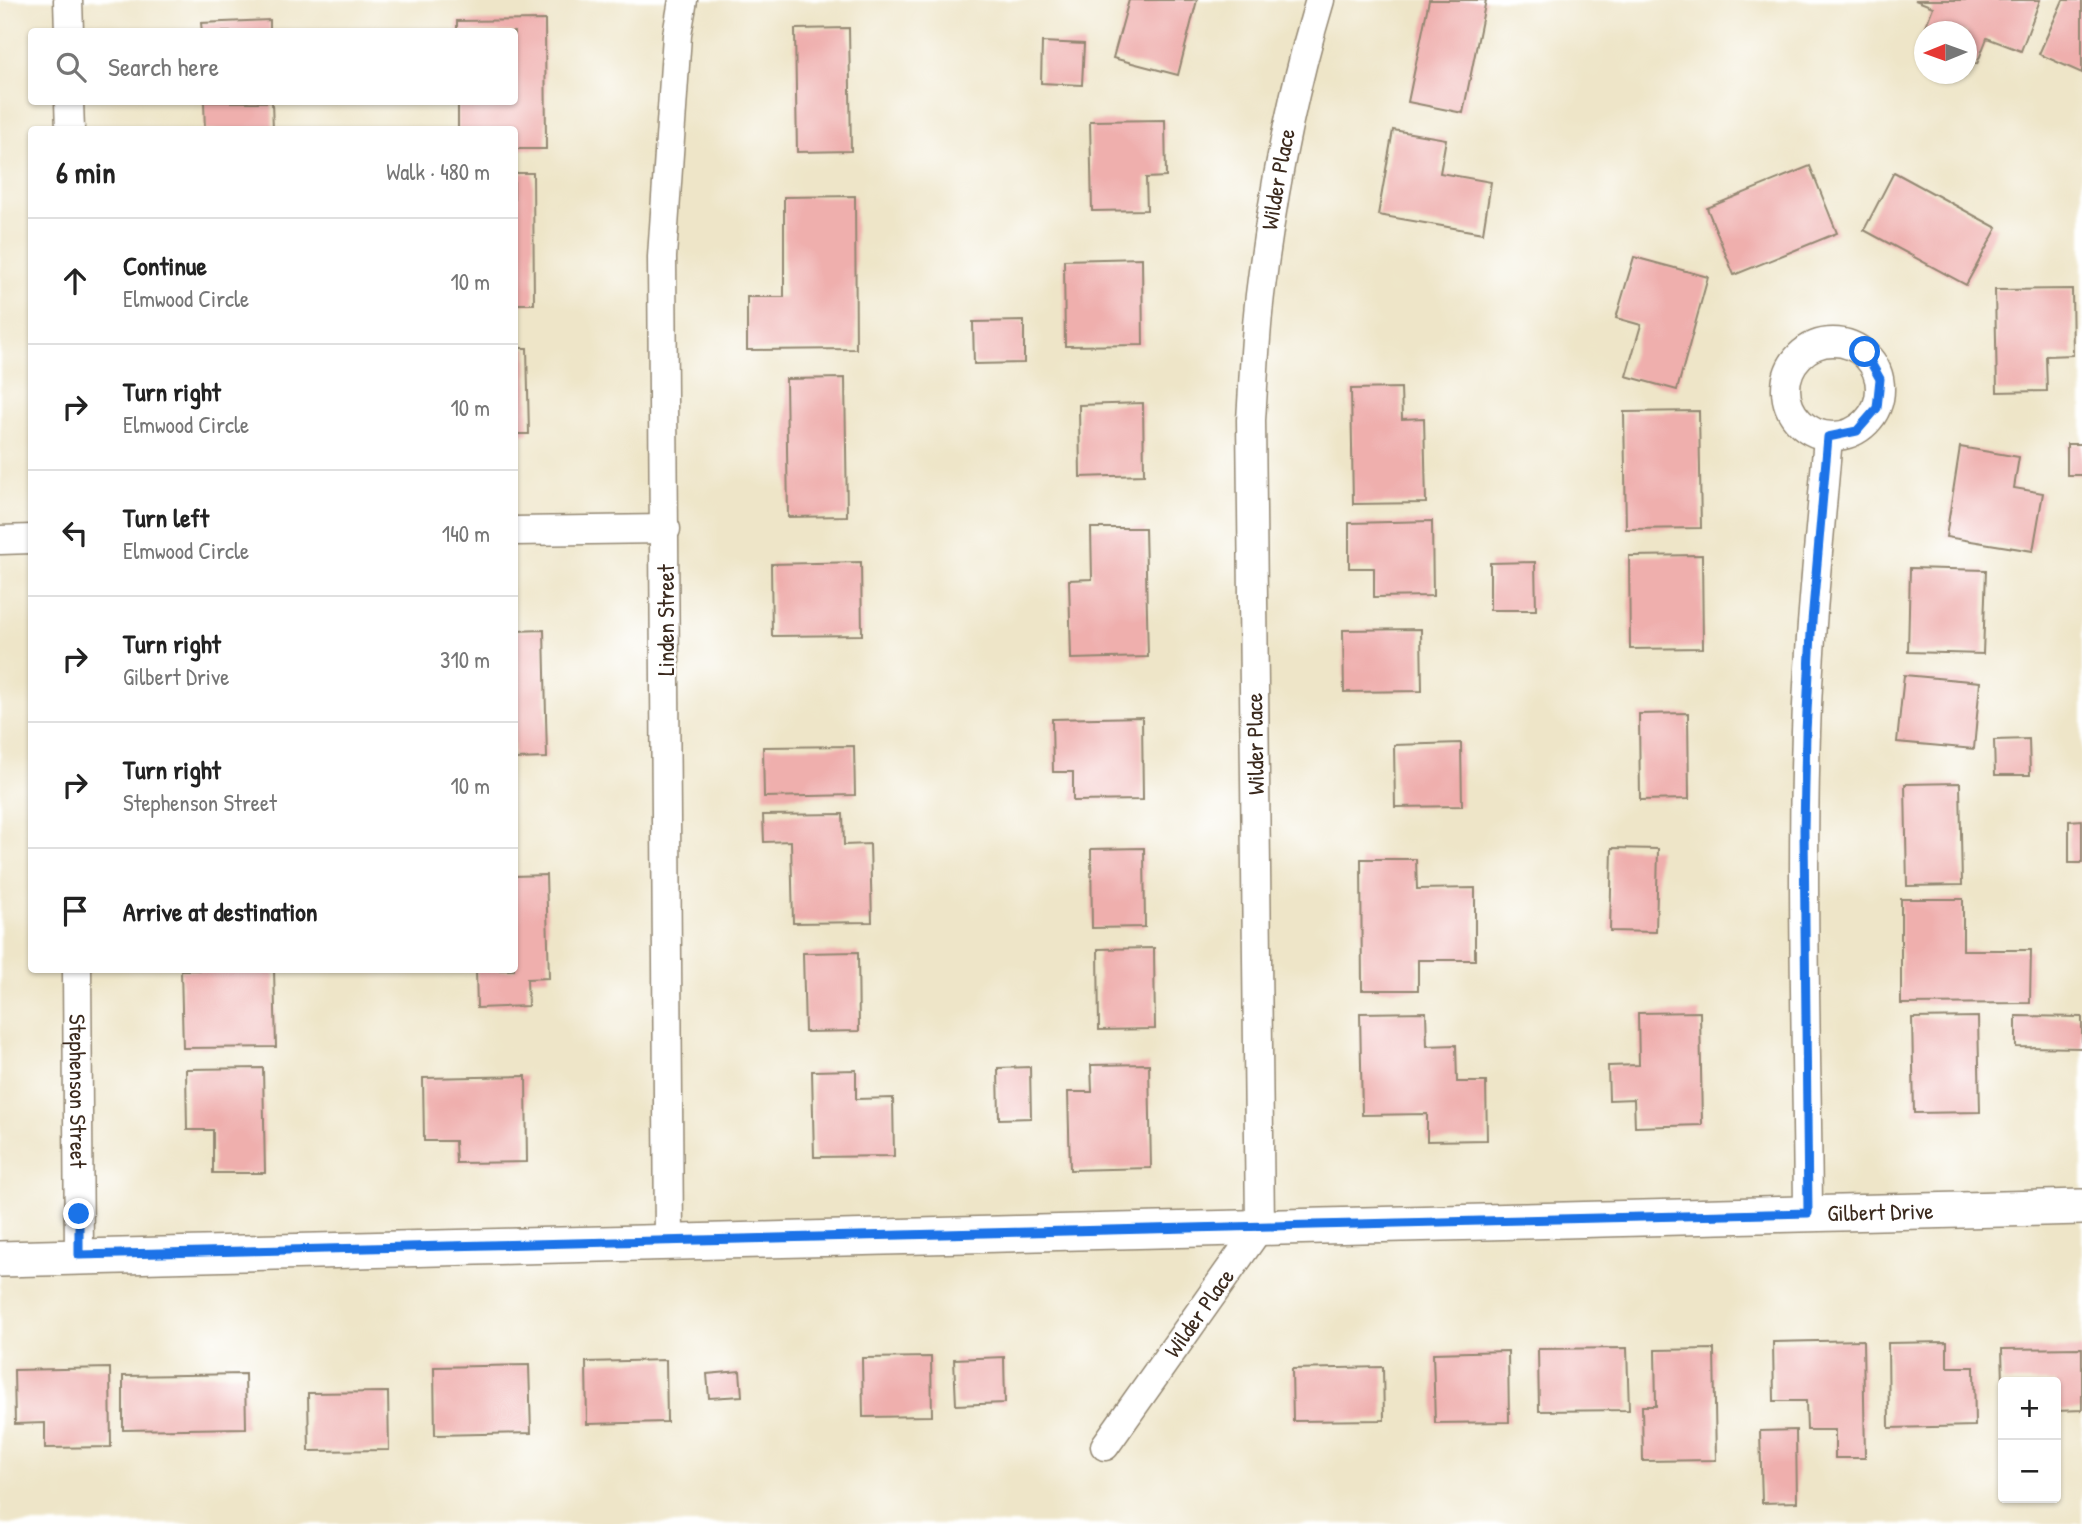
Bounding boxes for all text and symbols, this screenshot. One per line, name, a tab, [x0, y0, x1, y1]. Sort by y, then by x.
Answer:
north arrow	[1914, 21, 1977, 84]
search box	[28, 28, 518, 105]
icon: search	[52, 48, 90, 86]
text: Search here	[108, 49, 219, 84]
street label: Wilder Place	[1253, 126, 1302, 232]
text: 6 min	[56, 152, 116, 192]
text: Walk · 480 m	[386, 156, 490, 187]
text: Continue	[123, 248, 207, 283]
icon: ahead	[56, 262, 94, 300]
text: 10 m	[450, 266, 490, 297]
text: Elmwood Circle	[123, 283, 249, 314]
route start	[1849, 336, 1880, 367]
text: Turn right	[123, 374, 221, 409]
icon: right	[56, 388, 94, 426]
text: 10 m	[450, 392, 490, 423]
text: Elmwood Circle	[123, 409, 249, 440]
text: Turn left	[123, 500, 209, 535]
icon: left	[56, 514, 94, 552]
text: 140 m	[442, 518, 490, 549]
text: Elmwood Circle	[123, 535, 249, 566]
street label: Linden Street	[650, 563, 681, 676]
text: Turn right	[123, 626, 221, 661]
icon: right	[56, 640, 94, 678]
text: 310 m	[440, 644, 490, 675]
text: Gilbert Drive	[123, 661, 229, 692]
street label: Wilder Place	[1238, 693, 1271, 795]
text: Turn right	[123, 752, 221, 787]
icon: right	[56, 766, 94, 804]
text: 10 m	[450, 770, 490, 801]
text: Stephenson Street	[123, 787, 277, 818]
icon: arrive	[56, 892, 94, 930]
text: Arrive at destination	[123, 894, 318, 929]
street label: Stephenson Street	[62, 1014, 94, 1169]
street label: Gilbert Drive	[1827, 1195, 1934, 1228]
route end	[63, 1198, 94, 1229]
street label: Wilder Place	[1157, 1262, 1241, 1363]
map controls	[1998, 1377, 2061, 1503]
button: +	[1998, 1377, 2061, 1440]
button: −	[1998, 1440, 2061, 1503]

